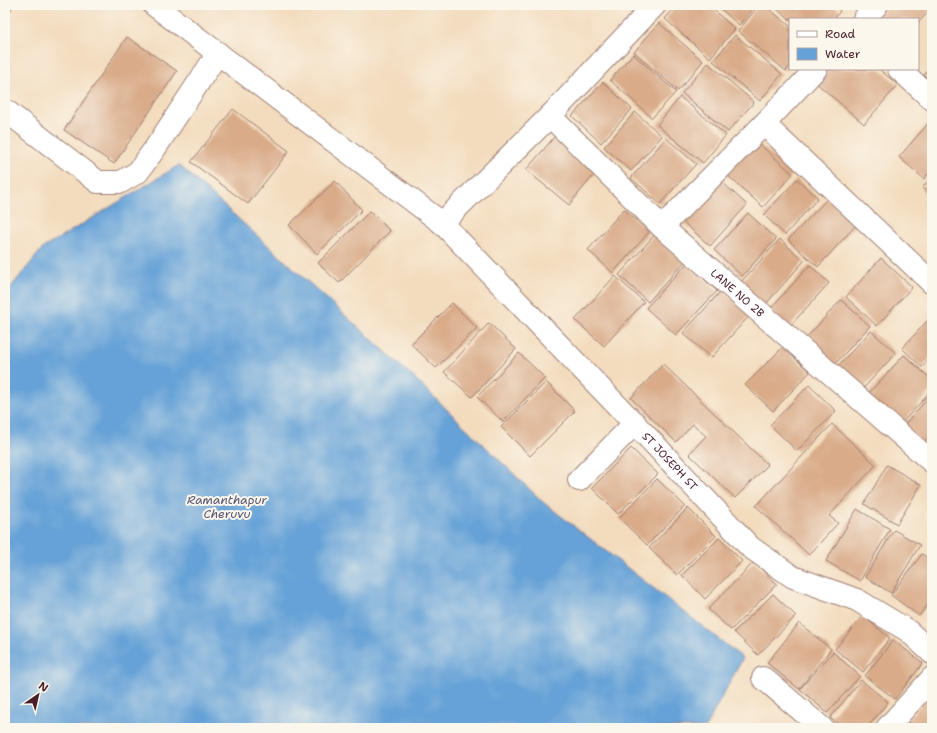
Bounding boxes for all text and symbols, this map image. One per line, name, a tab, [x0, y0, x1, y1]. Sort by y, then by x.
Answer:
legend	[789, 18, 919, 70]
text: Road	[825, 26, 856, 42]
text: Water	[825, 46, 861, 62]
street label: LANE NO 2B	[707, 266, 768, 321]
street label: ST JOSEPH ST	[639, 429, 701, 494]
water label: Ramanthapur Cheruvu	[187, 492, 267, 522]
north arrow	[18, 675, 58, 715]
text: N	[36, 678, 51, 696]

